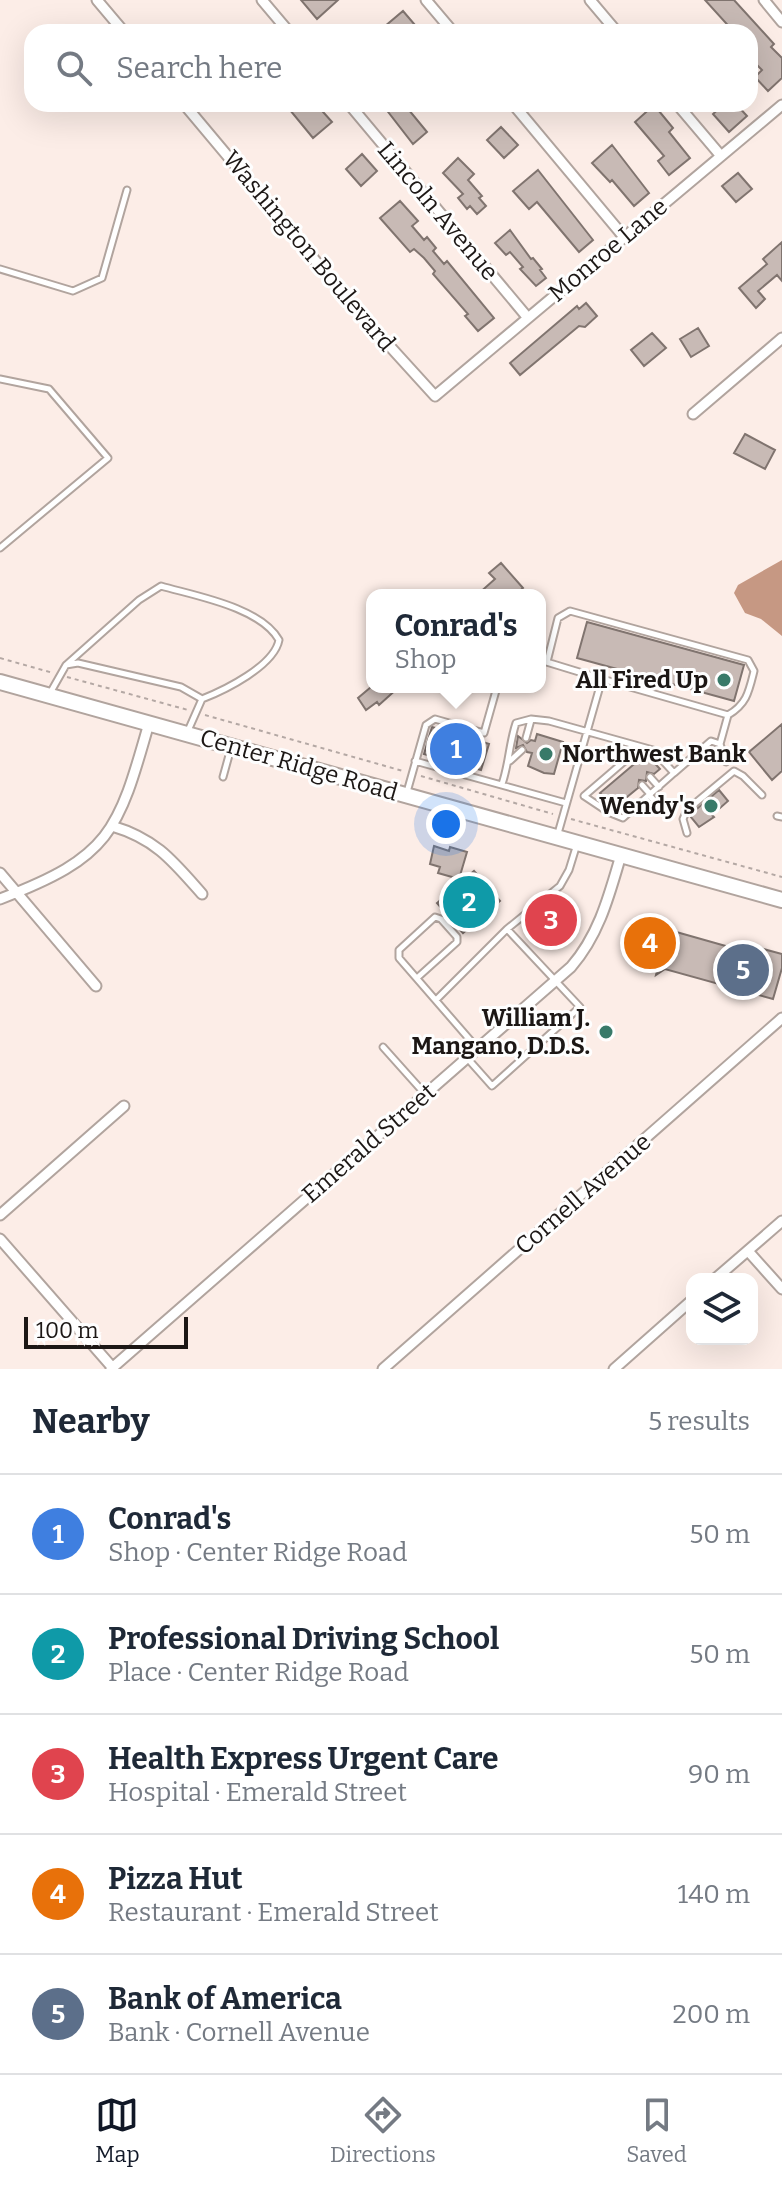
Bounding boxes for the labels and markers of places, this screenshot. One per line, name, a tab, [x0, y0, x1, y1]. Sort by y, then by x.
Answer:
place label: All Fired Up	[576, 666, 708, 694]
marker: All Fired Up	[715, 671, 733, 689]
pin: 1	[430, 719, 482, 779]
place label: Northwest Bank	[562, 740, 747, 768]
marker: Northwest Bank	[537, 745, 555, 763]
place label: Wendy's	[599, 792, 695, 820]
marker: Wendy's	[702, 797, 720, 815]
pin: 2	[443, 872, 495, 932]
pin: 3	[525, 890, 577, 950]
pin: 4	[624, 913, 676, 973]
pin: 5	[717, 940, 769, 1000]
place label: William J. Mangano, D.D.S.	[412, 1004, 590, 1060]
marker: William J. Mangano, D.D.S.	[597, 1023, 615, 1041]

